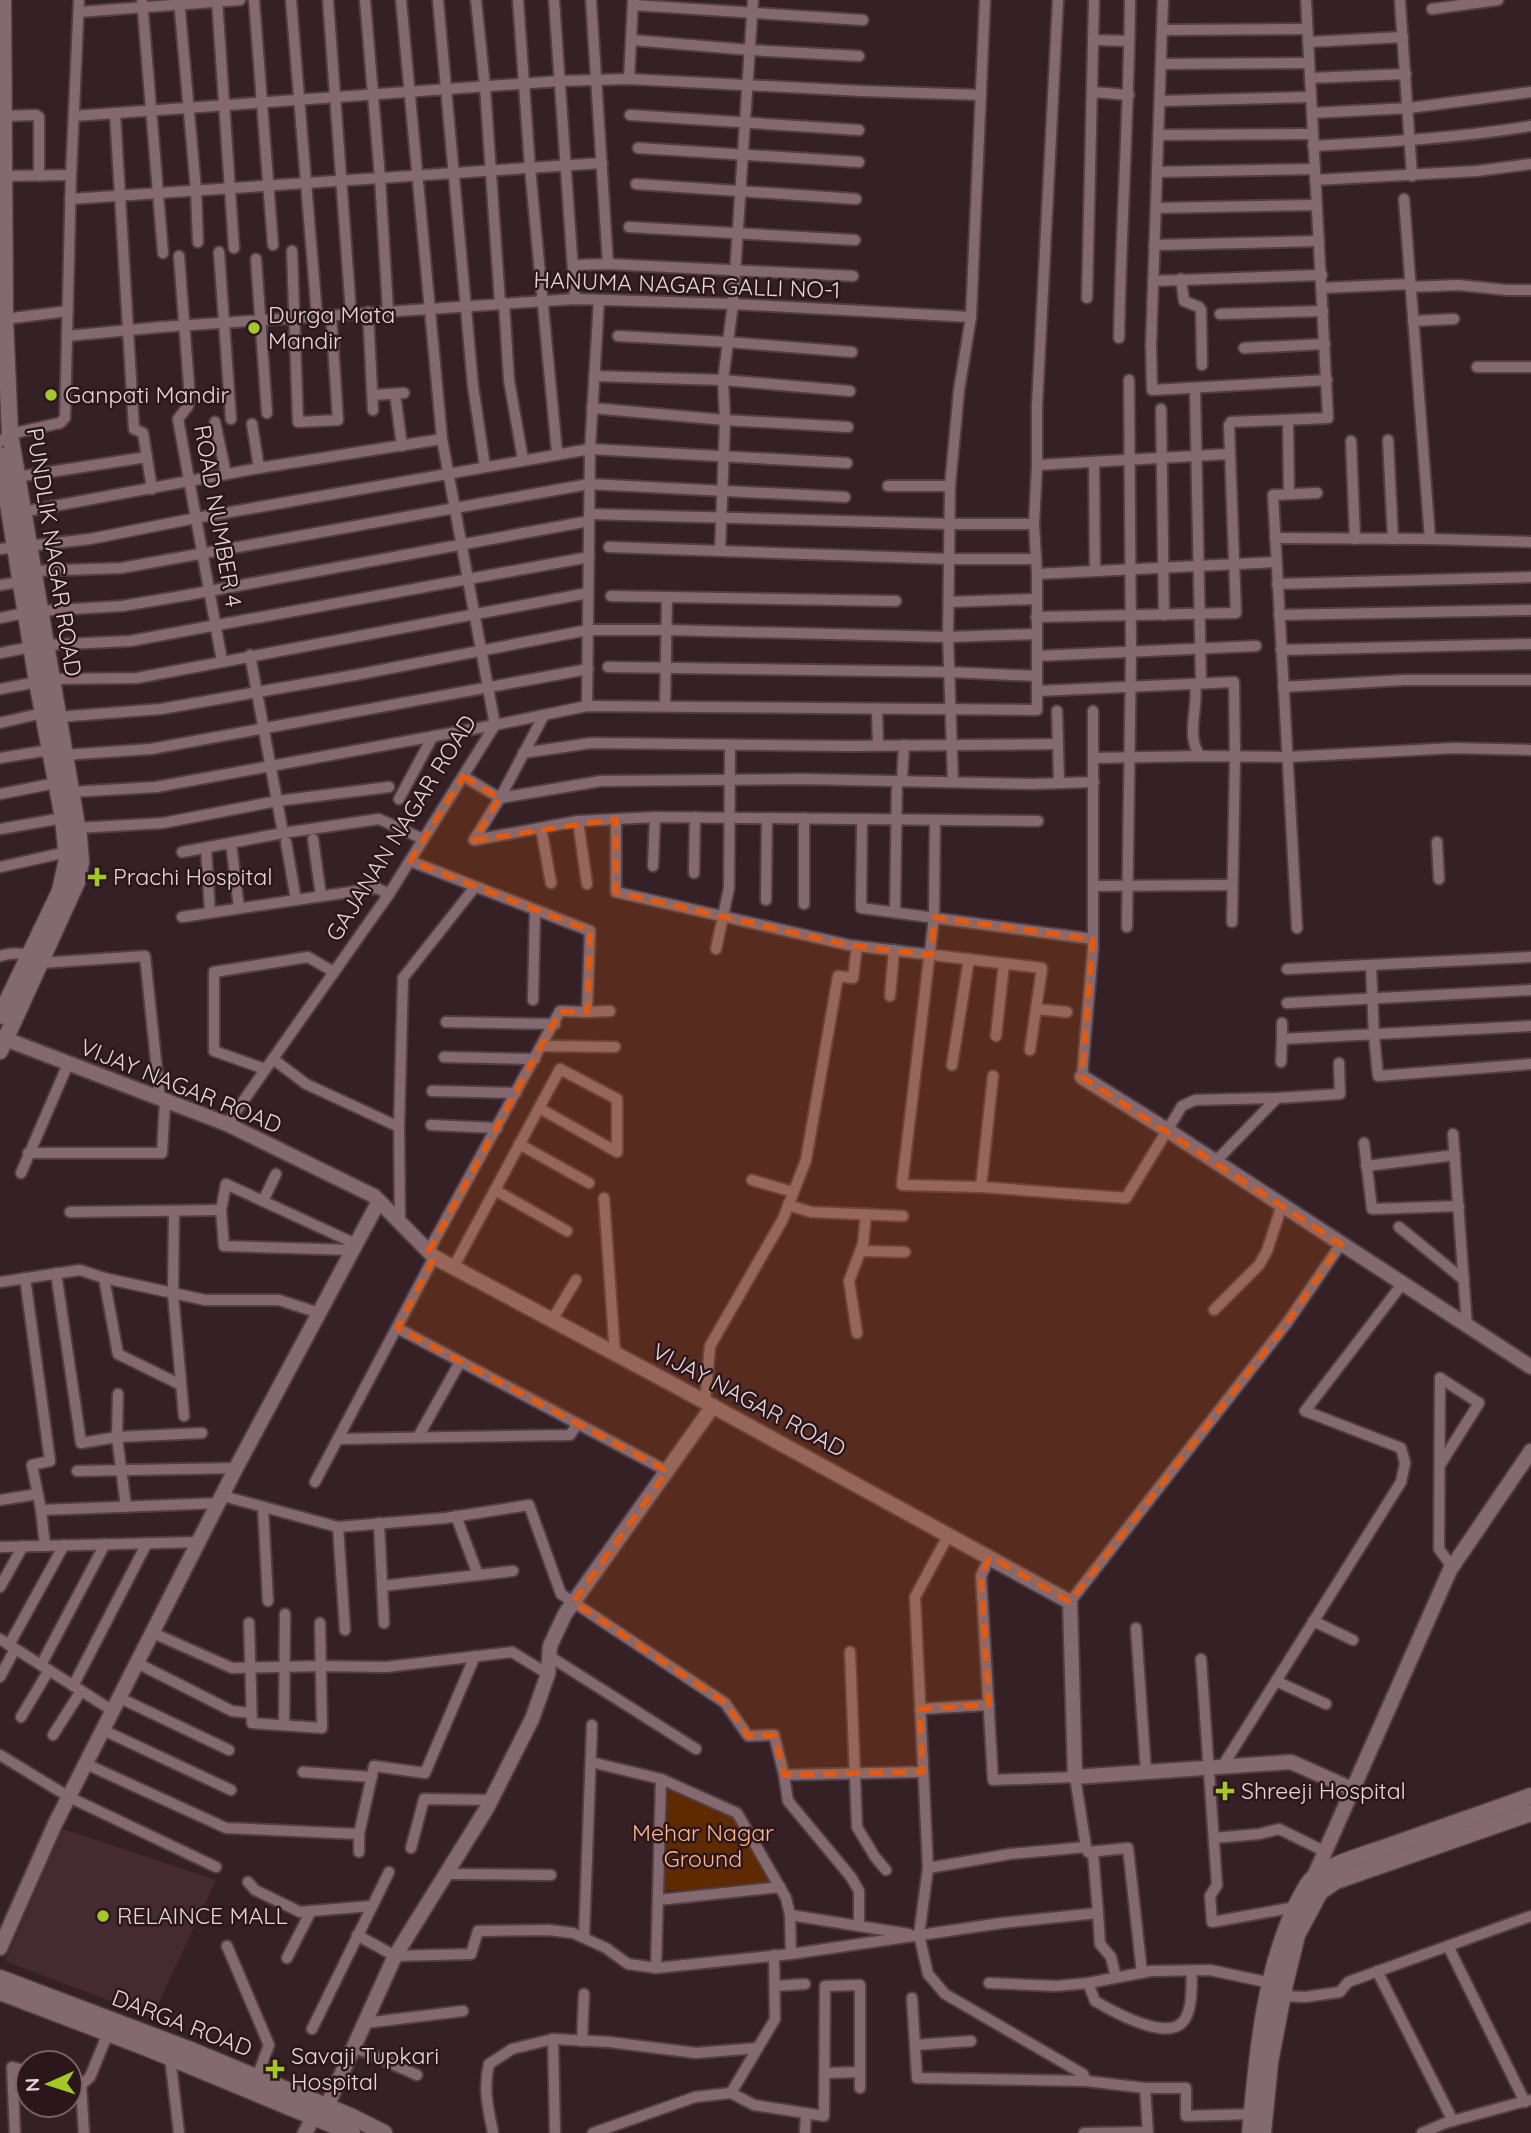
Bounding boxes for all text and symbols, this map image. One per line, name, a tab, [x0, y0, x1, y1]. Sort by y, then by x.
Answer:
street label: HANUMA NAGAR GALLI NO-1	[533, 265, 841, 304]
place label: Durga Mata Mandir	[268, 300, 395, 355]
marker: Durga Mata Mandir	[246, 320, 262, 336]
place label: Ganpati Mandir	[65, 380, 230, 409]
marker: Ganpati Mandir	[43, 387, 59, 403]
street label: ROAD NUMBER 4	[188, 423, 249, 609]
street label: PUNDLIK NAGAR ROAD	[21, 426, 88, 678]
street label: GAJANAN NAGAR ROAD	[319, 709, 482, 946]
place label: Prachi Hospital	[113, 862, 273, 891]
marker: Prachi Hospital	[87, 867, 107, 887]
street label: VIJAY NAGAR ROAD	[76, 1032, 286, 1139]
street label: VIJAY NAGAR ROAD	[647, 1336, 851, 1463]
place label: Shreeji Hospital	[1241, 1776, 1406, 1805]
marker: Shreeji Hospital	[1215, 1781, 1235, 1801]
park label: Mehar Nagar Ground	[632, 1818, 774, 1873]
place label: RELAINCE MALL	[117, 1901, 288, 1930]
marker: RELAINCE MALL	[95, 1908, 111, 1924]
street label: DARGA ROAD	[108, 1983, 256, 2063]
place label: Savaji Tupkari Hospital	[291, 2041, 439, 2096]
north arrow	[14, 2049, 84, 2119]
marker: Savaji Tupkari Hospital	[265, 2059, 285, 2079]
text: N	[20, 2077, 44, 2092]

